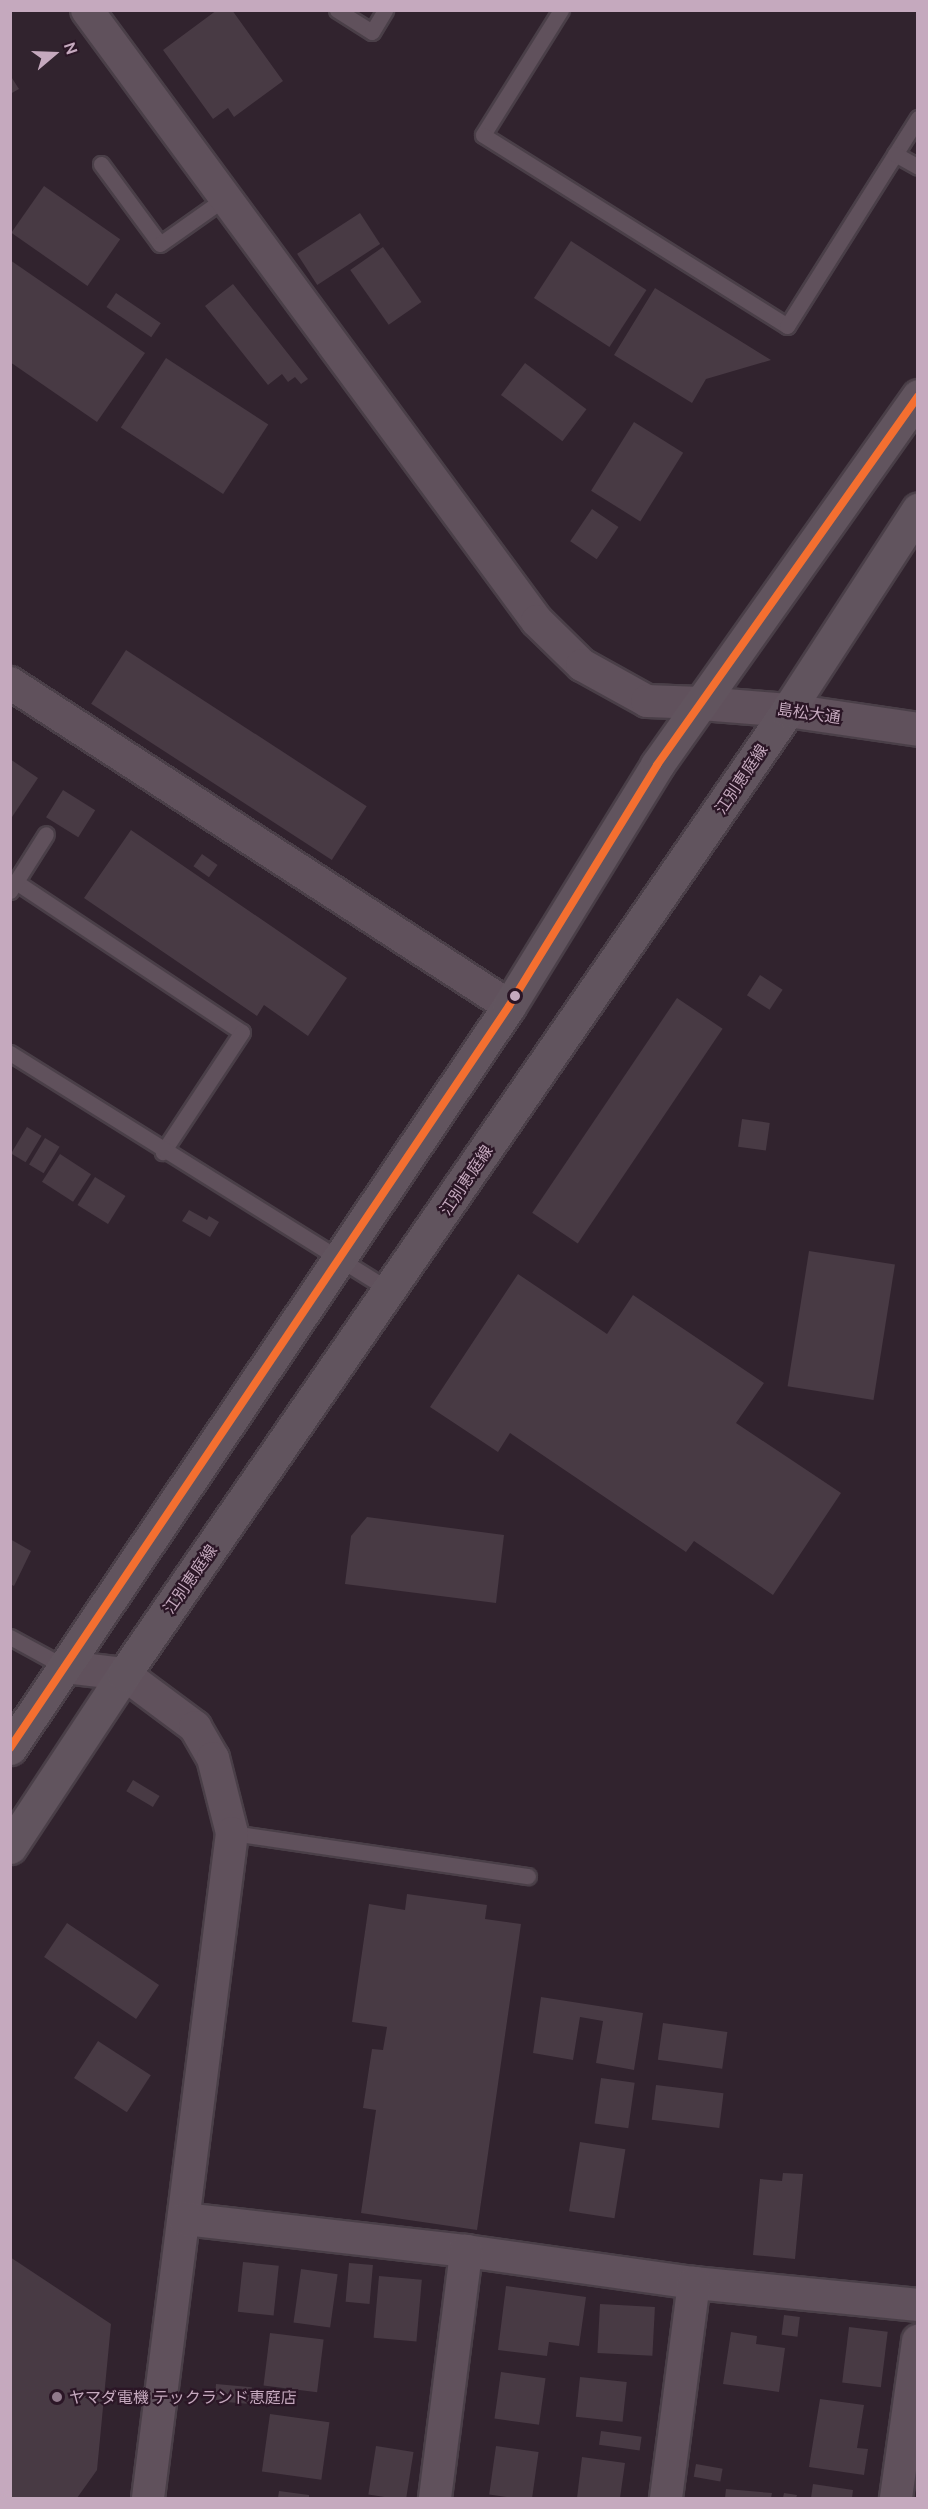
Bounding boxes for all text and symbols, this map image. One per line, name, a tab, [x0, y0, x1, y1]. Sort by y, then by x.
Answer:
north arrow	[24, 24, 84, 84]
text: N	[61, 40, 81, 57]
street label: 島松大通	[776, 699, 842, 727]
street label: 江別恵庭線	[711, 740, 771, 818]
unlabelled marker	[509, 990, 521, 1002]
street label: 江別恵庭線	[436, 1141, 496, 1219]
street label: 江別恵庭線	[159, 1541, 221, 1617]
place label: ヤマダ電機 テックランド恵庭店	[69, 2387, 297, 2407]
marker: ヤマダ電機 テックランド恵庭店	[50, 2390, 64, 2404]

